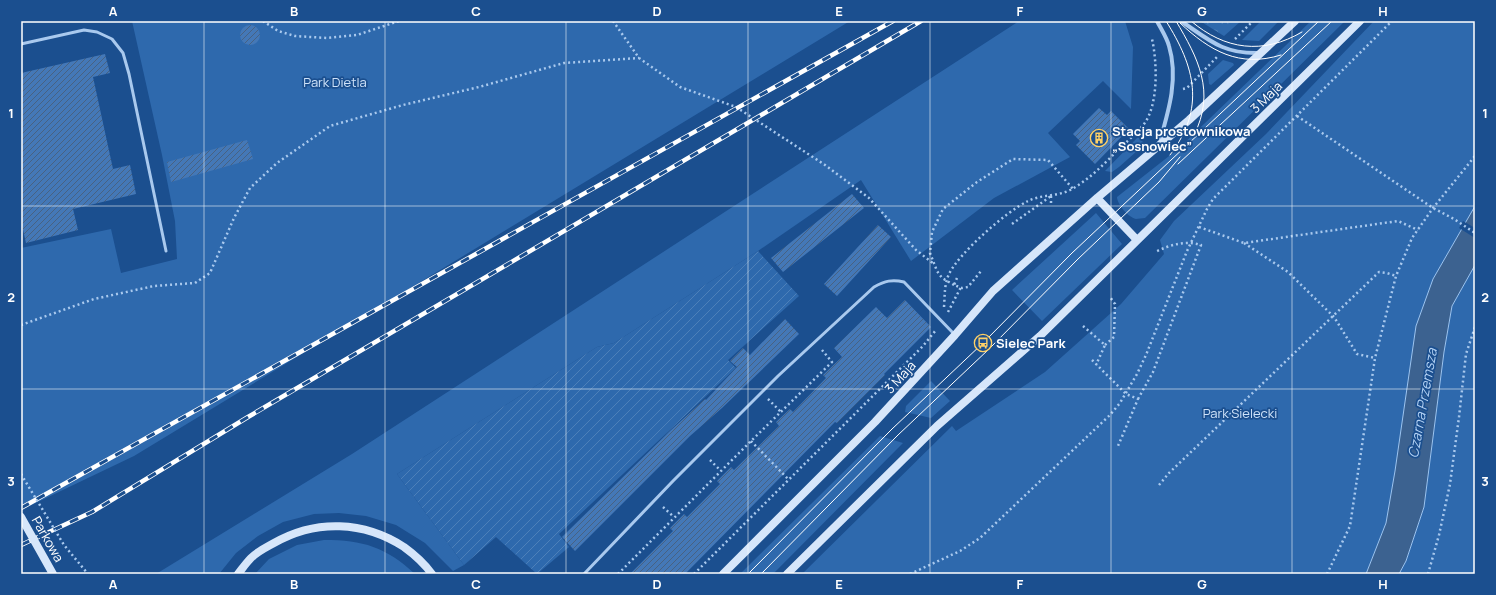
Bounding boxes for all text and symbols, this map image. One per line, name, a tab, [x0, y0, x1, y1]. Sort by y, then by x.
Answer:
text: A	[109, 2, 118, 20]
text: B	[290, 2, 298, 20]
text: C	[471, 2, 481, 20]
text: D	[652, 2, 662, 20]
text: E	[835, 2, 843, 20]
text: F	[1017, 2, 1024, 20]
text: G	[1197, 2, 1207, 20]
text: H	[1378, 2, 1388, 20]
park label: Park Dietla	[303, 73, 367, 91]
street label: 3 Maja	[1246, 77, 1286, 117]
text: 1	[8, 104, 14, 122]
text: 1	[1482, 104, 1488, 122]
place label: Stacja prostownikowa „Sosnowiec”	[1112, 122, 1250, 155]
building icon: Stacja prostownikowa „Sosnowiec”	[1089, 128, 1109, 148]
text: 2	[7, 288, 15, 306]
text: 2	[1481, 288, 1489, 306]
bus stop icon: Sielec Park	[973, 333, 993, 353]
place label: Sielec Park	[996, 334, 1066, 352]
water label: Czarna Przemsza	[1403, 345, 1441, 459]
street label: 3 Maja	[880, 357, 920, 397]
park label: Park Sielecki	[1203, 404, 1277, 422]
text: 3	[7, 472, 15, 490]
text: 3	[1481, 472, 1489, 490]
street label: Parkowa	[28, 513, 68, 565]
text: A	[109, 575, 118, 593]
text: B	[290, 575, 298, 593]
text: C	[471, 575, 481, 593]
text: D	[652, 575, 662, 593]
text: E	[835, 575, 843, 593]
text: F	[1017, 575, 1024, 593]
text: G	[1197, 575, 1207, 593]
text: H	[1378, 575, 1388, 593]

